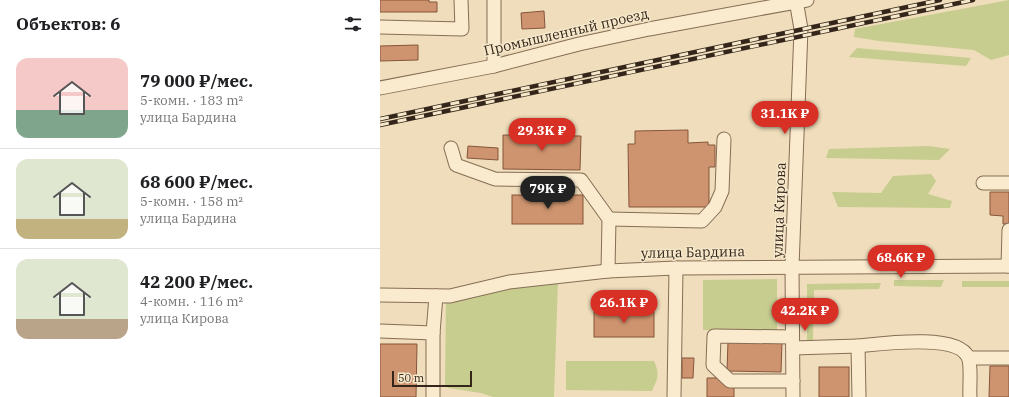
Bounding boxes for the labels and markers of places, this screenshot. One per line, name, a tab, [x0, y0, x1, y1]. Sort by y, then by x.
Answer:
pin: 31.1K ₽	[748, 101, 822, 135]
pin: 29.3K ₽	[505, 118, 579, 152]
pin: 79K ₽	[520, 176, 576, 210]
pin: 68.6K ₽	[864, 245, 938, 279]
pin: 26.1K ₽	[587, 290, 661, 324]
pin: 42.2K ₽	[768, 298, 842, 332]

